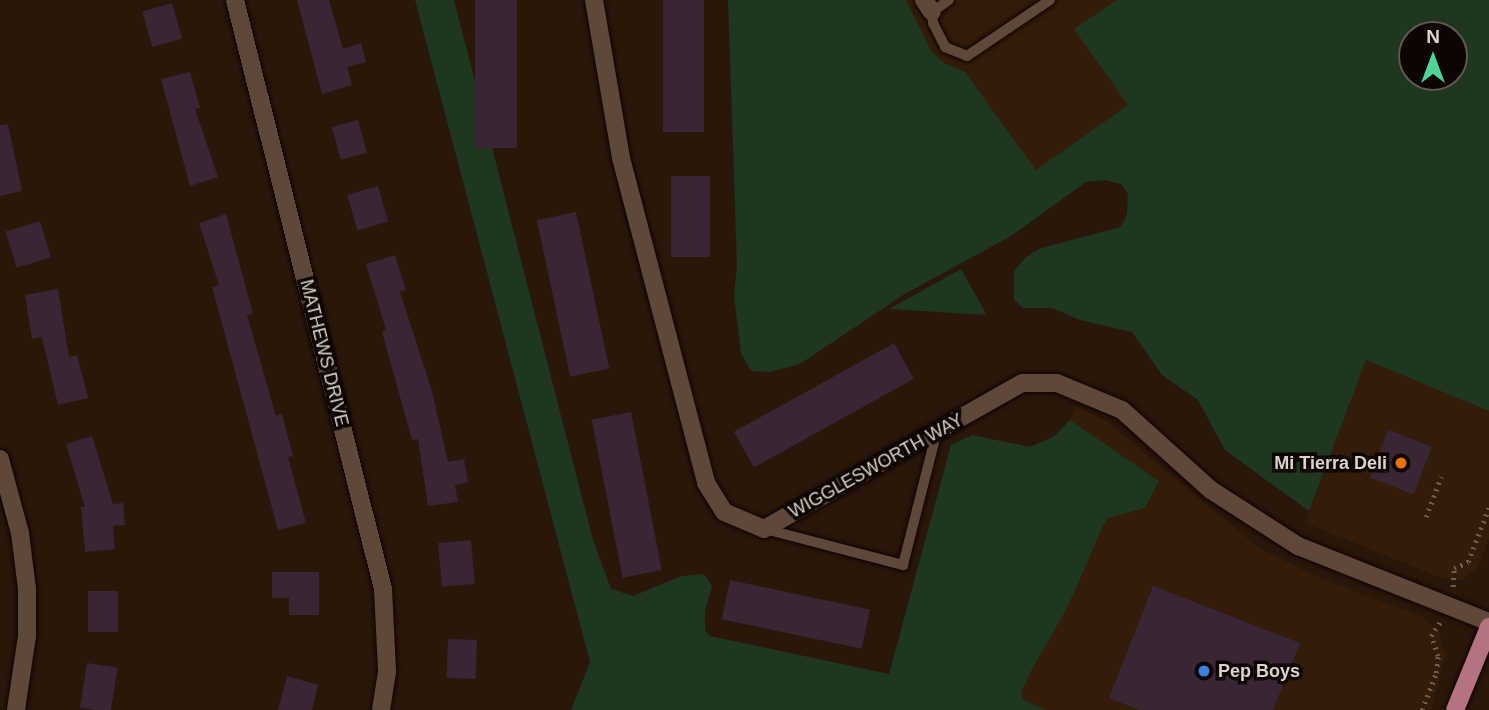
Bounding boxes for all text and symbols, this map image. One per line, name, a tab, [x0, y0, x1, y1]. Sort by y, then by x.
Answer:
north arrow	[1398, 21, 1468, 91]
text: N	[1426, 26, 1440, 47]
street label: MATHEWS DRIVE	[295, 277, 353, 429]
street label: WIGGLESWORTH WAY	[785, 409, 967, 523]
place label: Mi Tierra Deli	[1274, 452, 1387, 474]
marker: Mi Tierra Deli	[1393, 455, 1409, 471]
place label: Pep Boys	[1218, 660, 1300, 682]
marker: Pep Boys	[1196, 663, 1212, 679]

